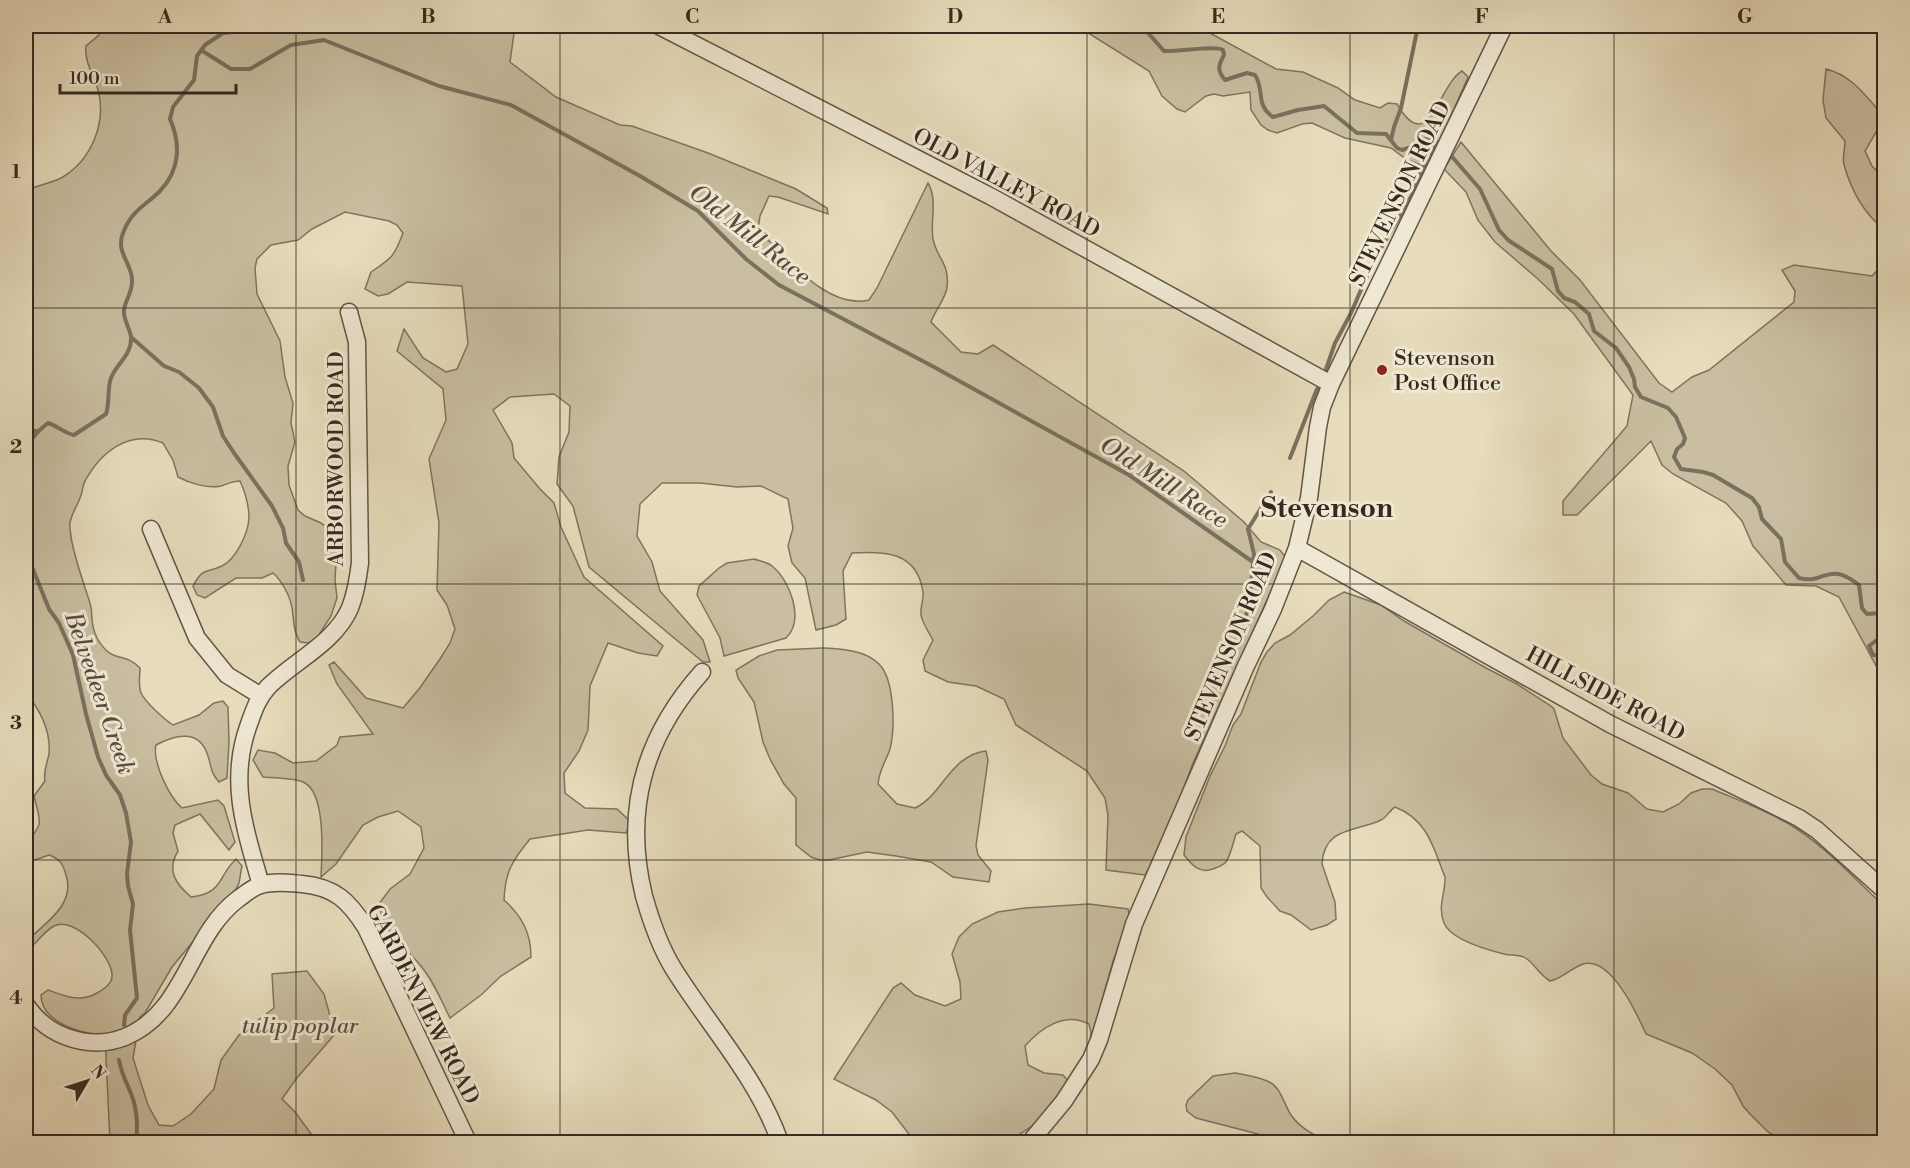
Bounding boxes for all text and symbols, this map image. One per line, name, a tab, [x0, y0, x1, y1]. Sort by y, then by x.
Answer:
text: A	[157, 5, 173, 30]
text: B	[420, 5, 436, 30]
text: C	[685, 5, 699, 30]
text: D	[947, 5, 963, 30]
text: E	[1211, 5, 1225, 30]
text: F	[1475, 5, 1489, 30]
text: G	[1737, 5, 1753, 30]
scale bar	[60, 57, 236, 95]
text: 100 m	[69, 67, 120, 90]
street label: STEVENSON ROAD	[1344, 97, 1457, 291]
street label: OLD VALLEY ROAD	[908, 123, 1105, 244]
text: 1	[11, 160, 21, 185]
water label: Old Mill Race	[682, 178, 816, 292]
place label: Stevenson Post Office	[1394, 345, 1501, 397]
street label: ARBORWOOD ROAD	[323, 351, 350, 568]
marker: Stevenson Post Office	[1375, 363, 1389, 377]
water label: Old Mill Race	[1094, 430, 1233, 535]
text: 2	[10, 435, 22, 460]
district label: Stevenson	[1261, 491, 1393, 526]
street label: STEVENSON ROAD	[1179, 548, 1283, 745]
water label: Belvedeer Creek	[57, 607, 141, 779]
street label: HILLSIDE ROAD	[1521, 641, 1689, 748]
text: 3	[10, 711, 22, 736]
street label: GARDENVIEW ROAD	[361, 900, 485, 1109]
text: 4	[9, 986, 23, 1011]
park label: tulip poplar	[242, 1013, 359, 1040]
north arrow	[57, 1051, 117, 1111]
text: N	[86, 1061, 110, 1084]

